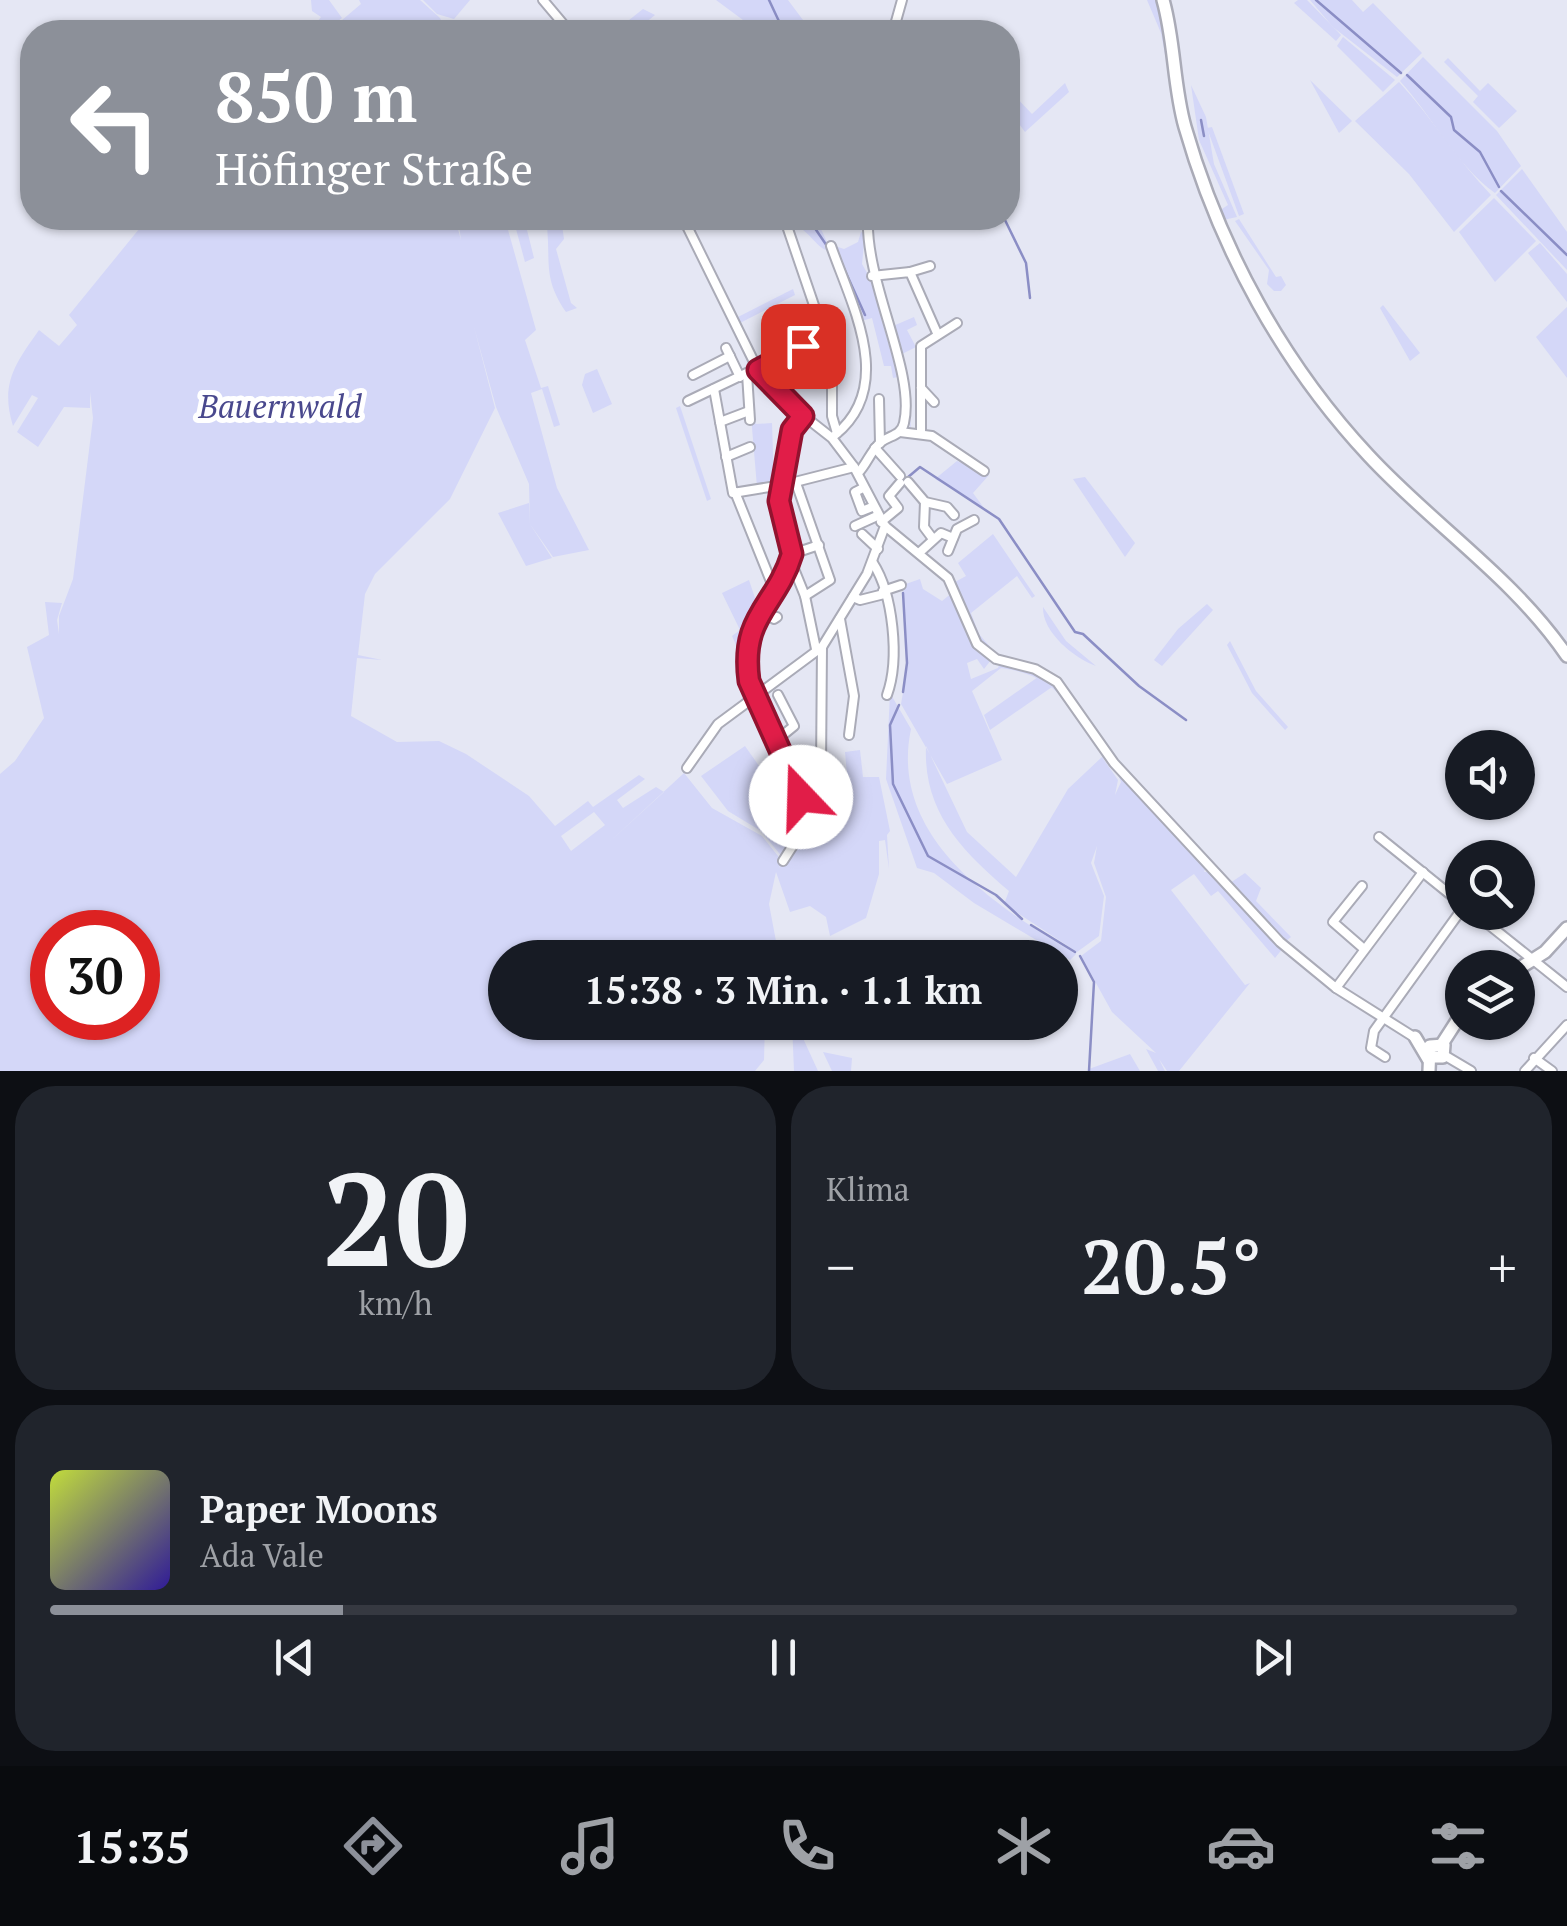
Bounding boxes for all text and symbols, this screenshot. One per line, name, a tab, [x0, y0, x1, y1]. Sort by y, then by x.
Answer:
text: 850 m	[215, 49, 417, 142]
icon: left	[50, 60, 180, 190]
text: Höfinger Straße	[215, 138, 533, 198]
pin	[761, 304, 846, 389]
icon: arrive	[776, 319, 831, 374]
park label: Bauernwald	[197, 385, 362, 427]
map controls	[1445, 730, 1535, 1040]
button: sound	[1445, 730, 1535, 820]
position arrow	[749, 745, 853, 849]
button: search	[1445, 840, 1535, 930]
speed limit sign: 30	[30, 910, 160, 1040]
button: layers	[1445, 950, 1535, 1040]
text: 15:38 · 3 Min. · 1.1 km	[584, 965, 982, 1015]
text: 20	[322, 1131, 469, 1303]
text: Klima	[826, 1168, 910, 1210]
text: 20.5°	[1081, 1216, 1262, 1315]
text: −	[826, 1230, 855, 1303]
text: +	[1488, 1230, 1517, 1303]
text: km/h	[359, 1282, 432, 1324]
text: Paper Moons	[200, 1484, 438, 1534]
text: Ada Vale	[200, 1534, 324, 1576]
icon: previous	[267, 1630, 322, 1685]
icon: pause	[756, 1630, 811, 1685]
icon: next	[1245, 1630, 1300, 1685]
icon: directions	[338, 1811, 408, 1881]
icon: music	[555, 1811, 625, 1881]
icon: phone	[772, 1811, 842, 1881]
icon: climate	[989, 1811, 1059, 1881]
icon: car	[1206, 1811, 1276, 1881]
icon: filters	[1423, 1811, 1493, 1881]
text: 15:35	[74, 1816, 191, 1876]

